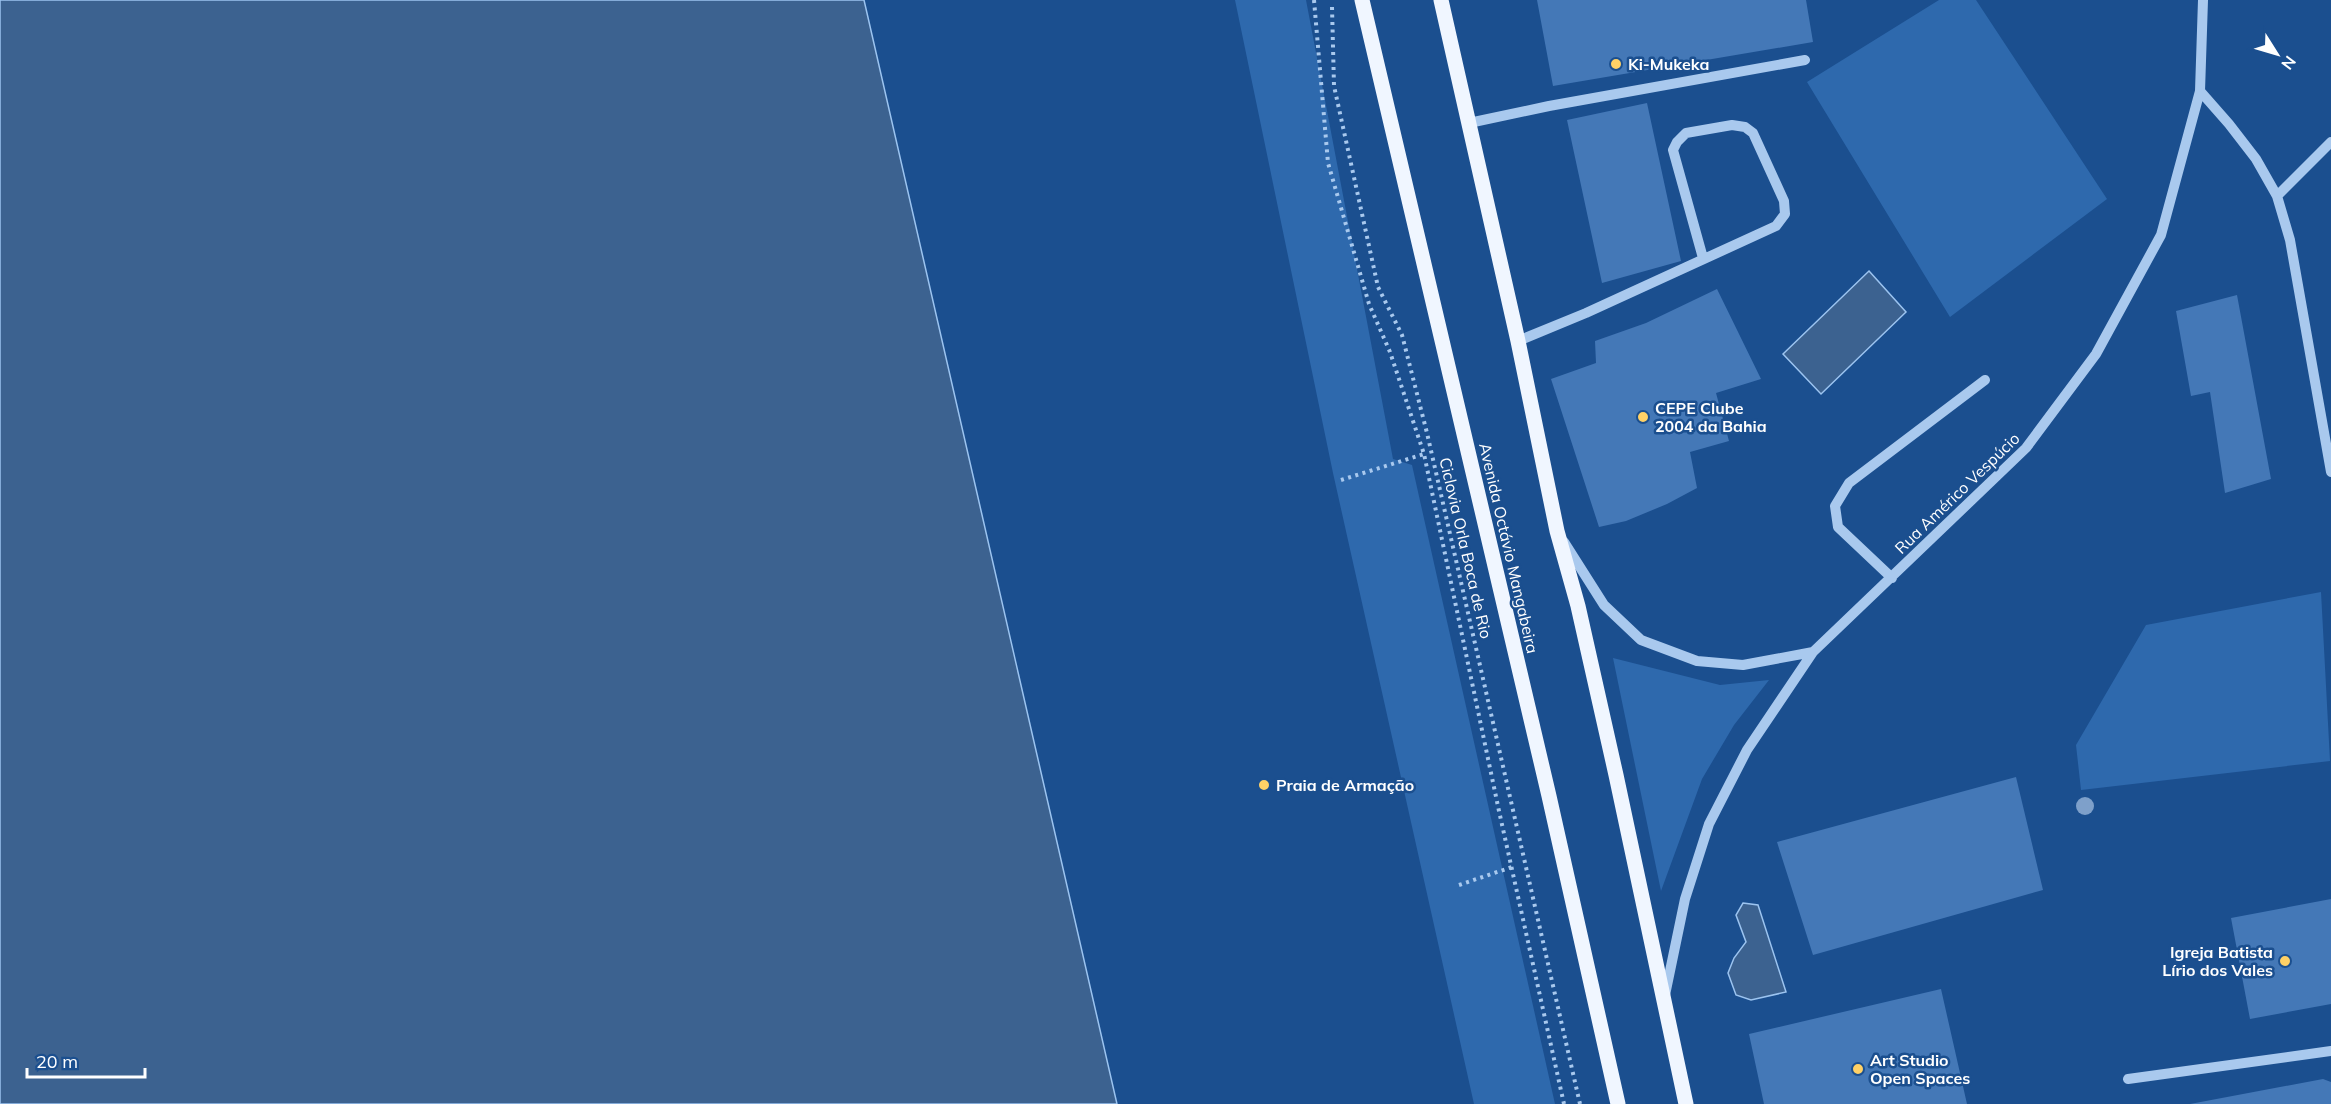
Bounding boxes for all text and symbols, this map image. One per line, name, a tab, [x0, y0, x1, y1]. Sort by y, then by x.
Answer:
north arrow	[2247, 24, 2307, 84]
text: N	[2277, 52, 2301, 74]
place label: Ki-Mukeka	[1628, 54, 1709, 74]
marker: Ki-Mukeka	[1609, 57, 1623, 71]
place label: CEPE Clube 2004 da Bahia	[1655, 398, 1767, 436]
marker: CEPE Clube 2004 da Bahia	[1636, 410, 1650, 424]
street label: Rua Américo Vespúcio	[1890, 428, 2024, 558]
street label: Avenida Octávio Mangabeira	[1475, 441, 1543, 655]
street label: Ciclovia Orla Boca de Rio	[1435, 455, 1497, 641]
place label: Praia de Armação	[1276, 775, 1414, 795]
marker: Praia de Armação	[1257, 778, 1271, 792]
place label: Igreja Batista Lírio dos Vales	[2162, 942, 2273, 980]
marker: Igreja Batista Lírio dos Vales	[2278, 954, 2292, 968]
scale bar	[27, 1041, 146, 1079]
text: 20 m	[36, 1050, 78, 1073]
place label: Art Studio Open Spaces	[1870, 1050, 1970, 1088]
marker: Art Studio Open Spaces	[1851, 1062, 1865, 1076]

